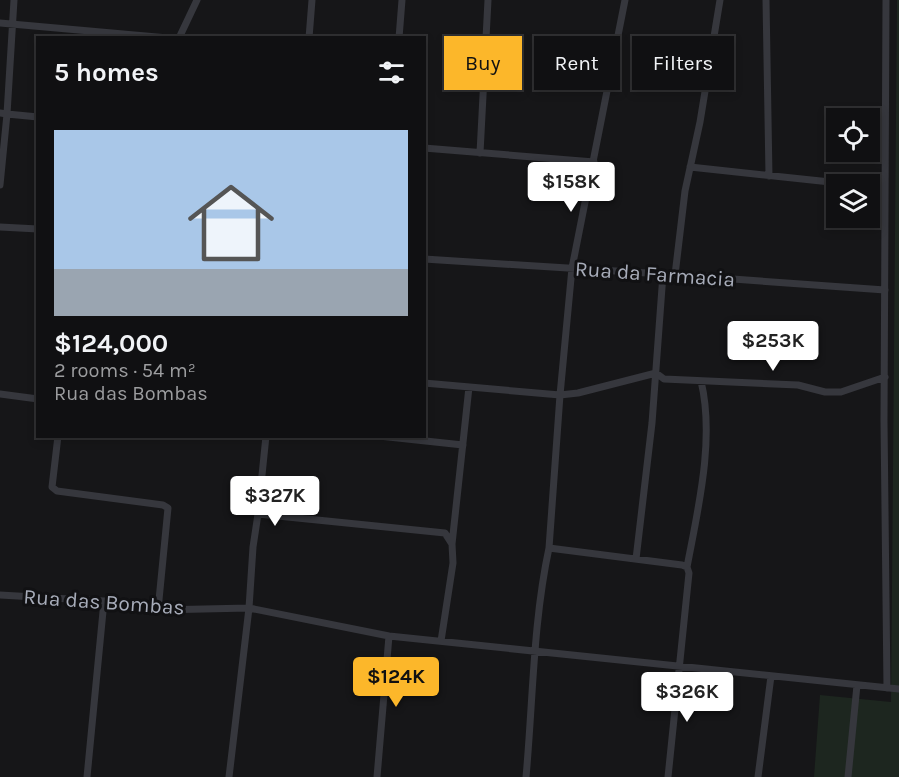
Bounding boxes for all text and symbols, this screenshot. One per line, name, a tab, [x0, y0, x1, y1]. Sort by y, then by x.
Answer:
chip: Buy	[444, 36, 522, 90]
chip: Rent	[534, 36, 620, 90]
chip: Filters	[632, 36, 734, 90]
icon: filters	[375, 56, 408, 89]
text: 5 homes	[54, 57, 159, 88]
map controls	[826, 108, 880, 228]
button: locate	[826, 108, 880, 162]
pin: $158K	[529, 162, 613, 213]
icon: home	[177, 169, 285, 277]
text: $158K	[542, 170, 600, 193]
button: layers	[826, 174, 880, 228]
street label: Rua da Farmacia	[574, 256, 736, 292]
pin: $253K	[731, 321, 815, 372]
text: $124,000	[54, 328, 168, 359]
text: $253K	[741, 329, 805, 352]
text: 2 rooms · 54 m²	[54, 359, 196, 382]
text: Rua das Bombas	[54, 382, 208, 405]
pin: $327K	[233, 476, 317, 527]
text: $327K	[244, 484, 306, 507]
street label: Rua das Bombas	[23, 584, 185, 620]
pin: $124K	[354, 657, 438, 708]
text: $124K	[367, 665, 425, 688]
pin: $326K	[645, 672, 729, 723]
text: $326K	[655, 680, 719, 703]

